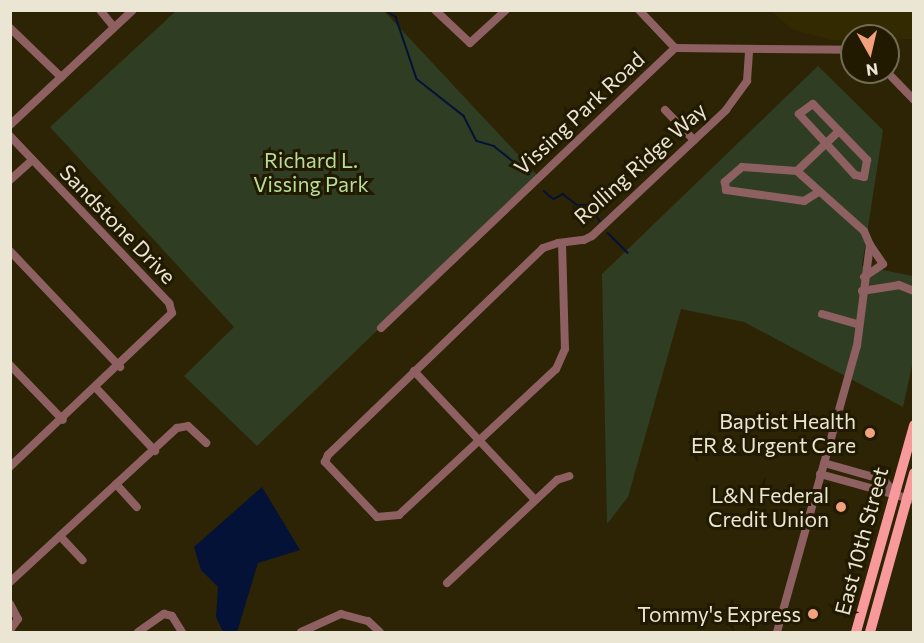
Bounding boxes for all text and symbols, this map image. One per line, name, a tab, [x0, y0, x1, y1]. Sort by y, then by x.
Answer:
north arrow	[840, 24, 900, 84]
street label: Vissing Park Road	[509, 46, 649, 180]
text: N	[865, 60, 880, 81]
street label: Rolling Ridge Way	[569, 97, 711, 229]
park label: Richard L. Vissing Park	[253, 147, 369, 197]
street label: Sandstone Drive	[55, 159, 181, 289]
place label: Baptist Health ER & Urgent Care	[691, 408, 856, 458]
marker: Baptist Health ER & Urgent Care	[861, 424, 879, 442]
street label: East 10th Street	[829, 464, 893, 618]
place label: L&N Federal Credit Union	[708, 482, 829, 532]
marker: L&N Federal Credit Union	[834, 500, 848, 514]
place label: Tommy's Express	[637, 601, 801, 627]
marker: Tommy's Express	[806, 607, 820, 621]

